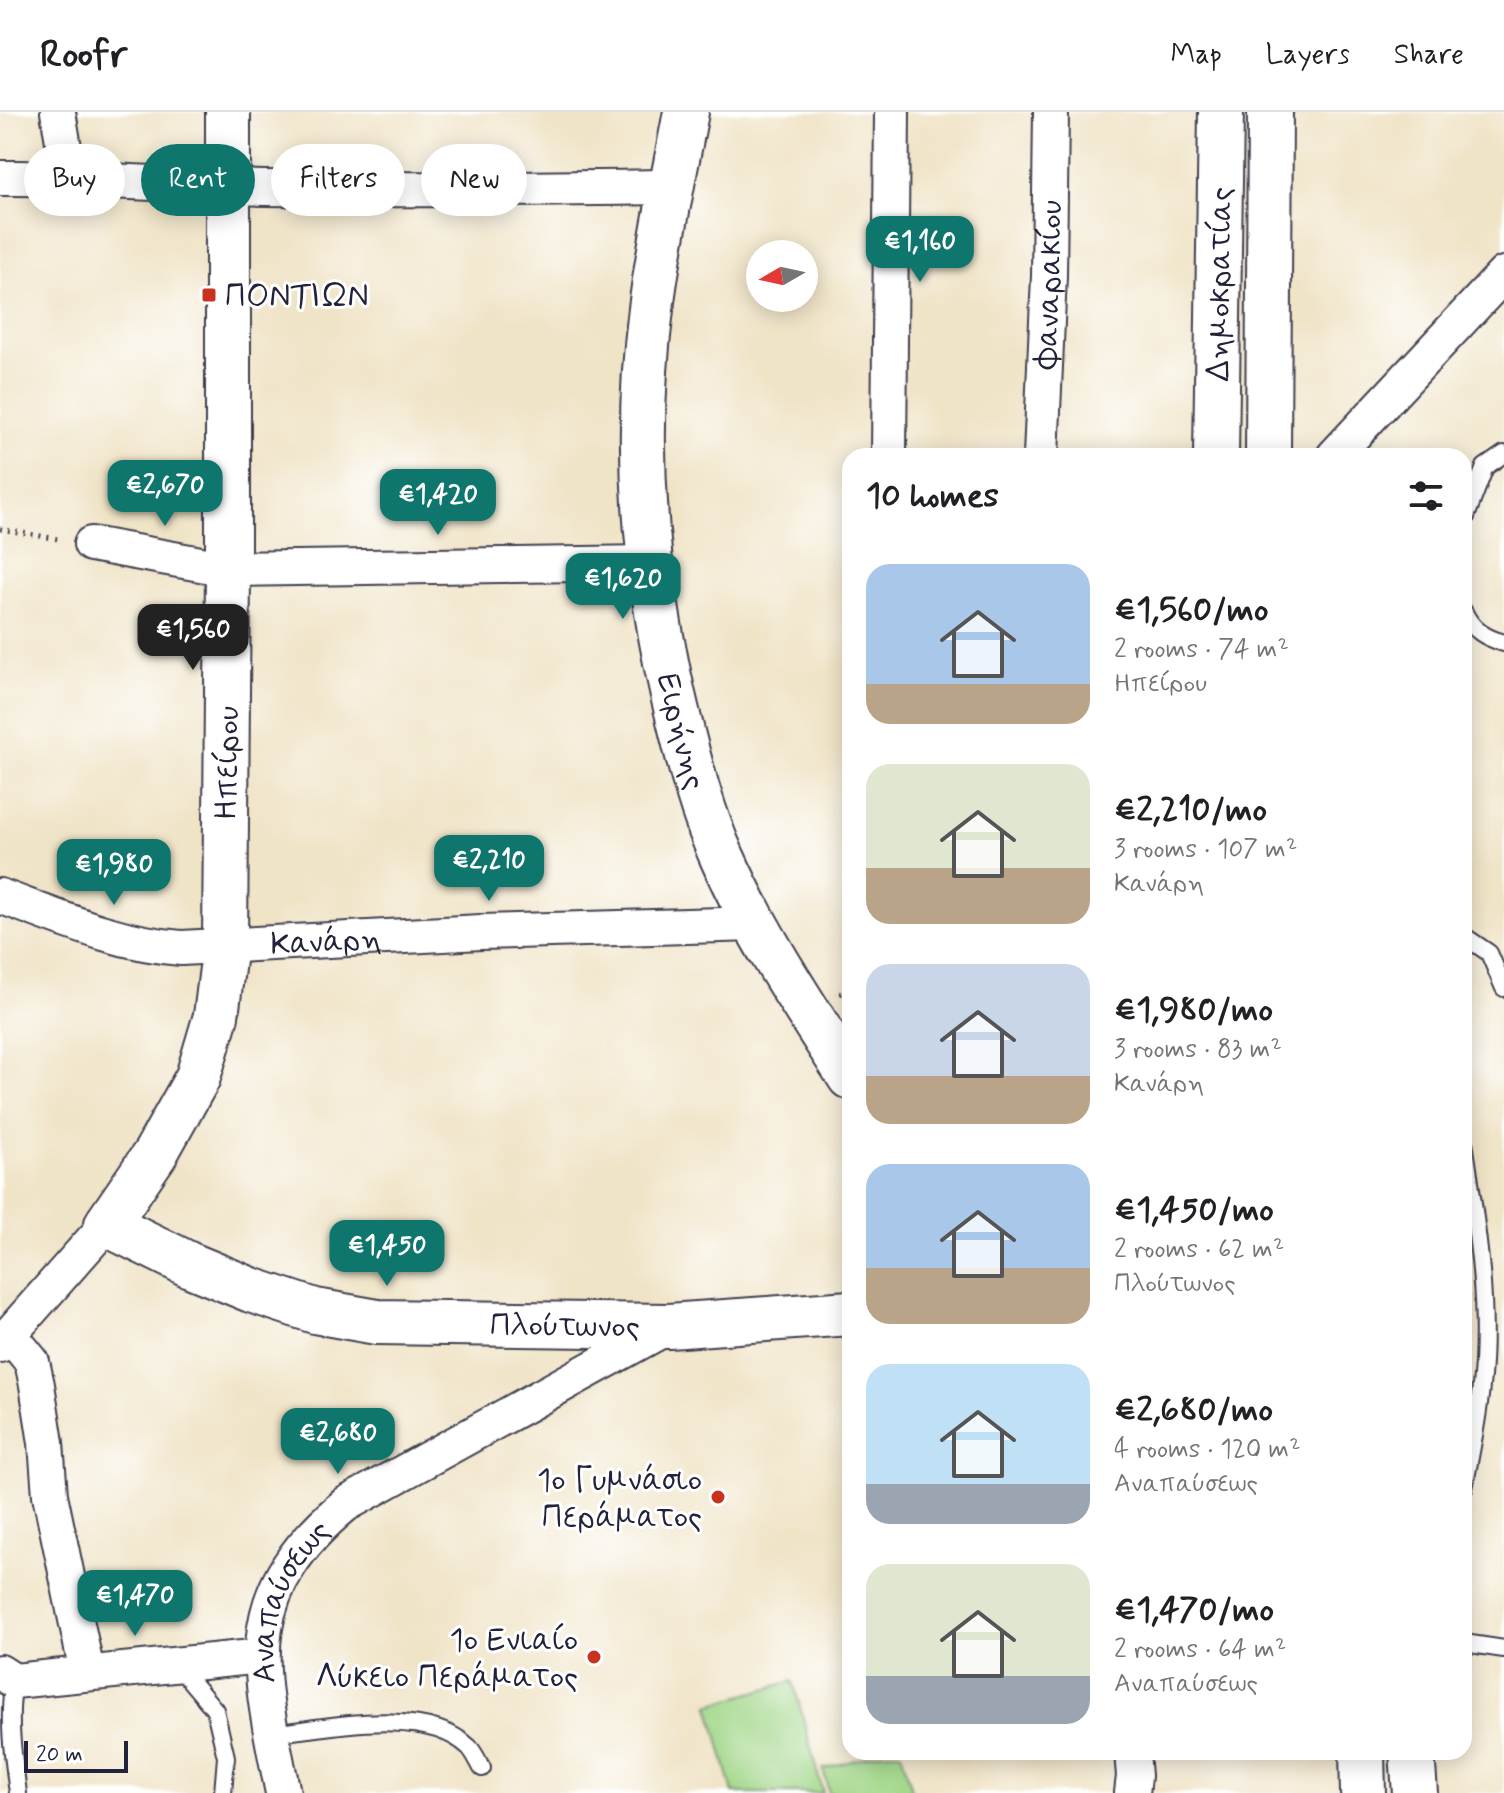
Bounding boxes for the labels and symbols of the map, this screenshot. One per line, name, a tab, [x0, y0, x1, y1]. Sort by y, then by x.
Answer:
street label: Δημοκρατίας	[1198, 187, 1243, 382]
street label: Φαναρακίου	[1026, 200, 1073, 370]
pin: €1,160	[855, 216, 985, 284]
north arrow	[746, 240, 818, 312]
place label: ΠΟΝΤΙΩΝ	[225, 276, 369, 318]
marker: ΠΟΝΤΙΩΝ	[200, 286, 218, 304]
pin: €2,670	[100, 460, 230, 528]
pin: €1,420	[373, 469, 503, 537]
pin: €1,620	[558, 553, 688, 621]
pin: €1,560	[128, 604, 258, 672]
street label: Ειρήνης	[646, 669, 715, 795]
street label: Ηπείρου	[206, 705, 250, 821]
pin: €2,210	[424, 835, 554, 903]
pin: €1,980	[49, 839, 179, 907]
street label: Κανάρη	[269, 918, 383, 966]
pin: €1,450	[322, 1220, 452, 1288]
street label: Πλούτωνος	[490, 1305, 640, 1349]
pin: €2,680	[273, 1408, 403, 1476]
place label: 1ο Γυμνάσιο Περάματος	[537, 1460, 702, 1539]
marker: 1ο Γυμνάσιο Περάματος	[709, 1488, 727, 1506]
street label: Αναπαύσεως	[244, 1511, 340, 1684]
pin: €1,470	[70, 1570, 200, 1638]
place label: 1ο Ενιαίο Λύκειο Περάματος	[316, 1620, 578, 1699]
marker: 1ο Ενιαίο Λύκειο Περάματος	[585, 1648, 603, 1666]
scale bar	[24, 1737, 128, 1773]

